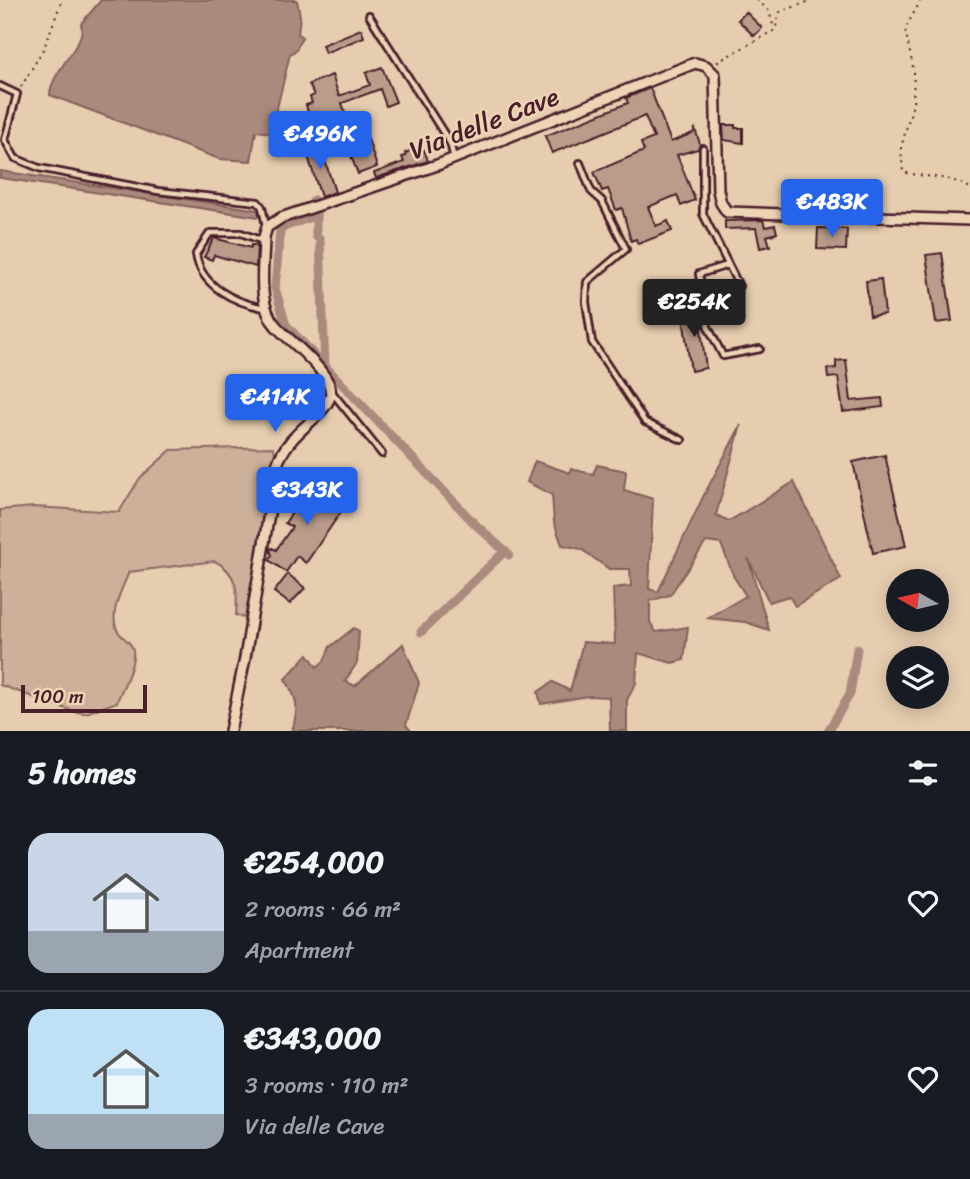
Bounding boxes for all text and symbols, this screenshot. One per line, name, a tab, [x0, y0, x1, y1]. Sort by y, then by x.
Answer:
street label: Via delle Cave	[402, 73, 566, 173]
pin: €496K	[271, 111, 369, 171]
text: €496K	[285, 113, 355, 154]
pin: €483K	[783, 180, 881, 239]
text: €483K	[797, 181, 867, 222]
pin: €254K	[645, 280, 743, 339]
text: €254K	[659, 281, 729, 322]
pin: €414K	[226, 374, 324, 434]
text: €414K	[241, 376, 309, 417]
pin: €343K	[258, 468, 356, 527]
text: €343K	[273, 469, 341, 510]
north arrow	[886, 569, 948, 632]
map controls	[886, 569, 949, 709]
button: layers	[886, 646, 949, 709]
text: 100 m	[32, 680, 84, 713]
scale bar	[21, 682, 147, 714]
text: 5 homes	[28, 746, 136, 800]
icon: filters	[904, 754, 942, 792]
text: €254,000	[245, 835, 384, 889]
icon: home	[84, 861, 168, 945]
icon: heart	[904, 884, 942, 922]
text: 2 rooms · 66 m²	[245, 889, 401, 930]
text: Apartment	[245, 930, 354, 971]
text: €343,000	[245, 1011, 382, 1065]
icon: home	[84, 1037, 168, 1121]
icon: heart	[904, 1060, 942, 1098]
text: 3 rooms · 110 m²	[245, 1065, 409, 1106]
text: Via delle Cave	[245, 1106, 384, 1147]

